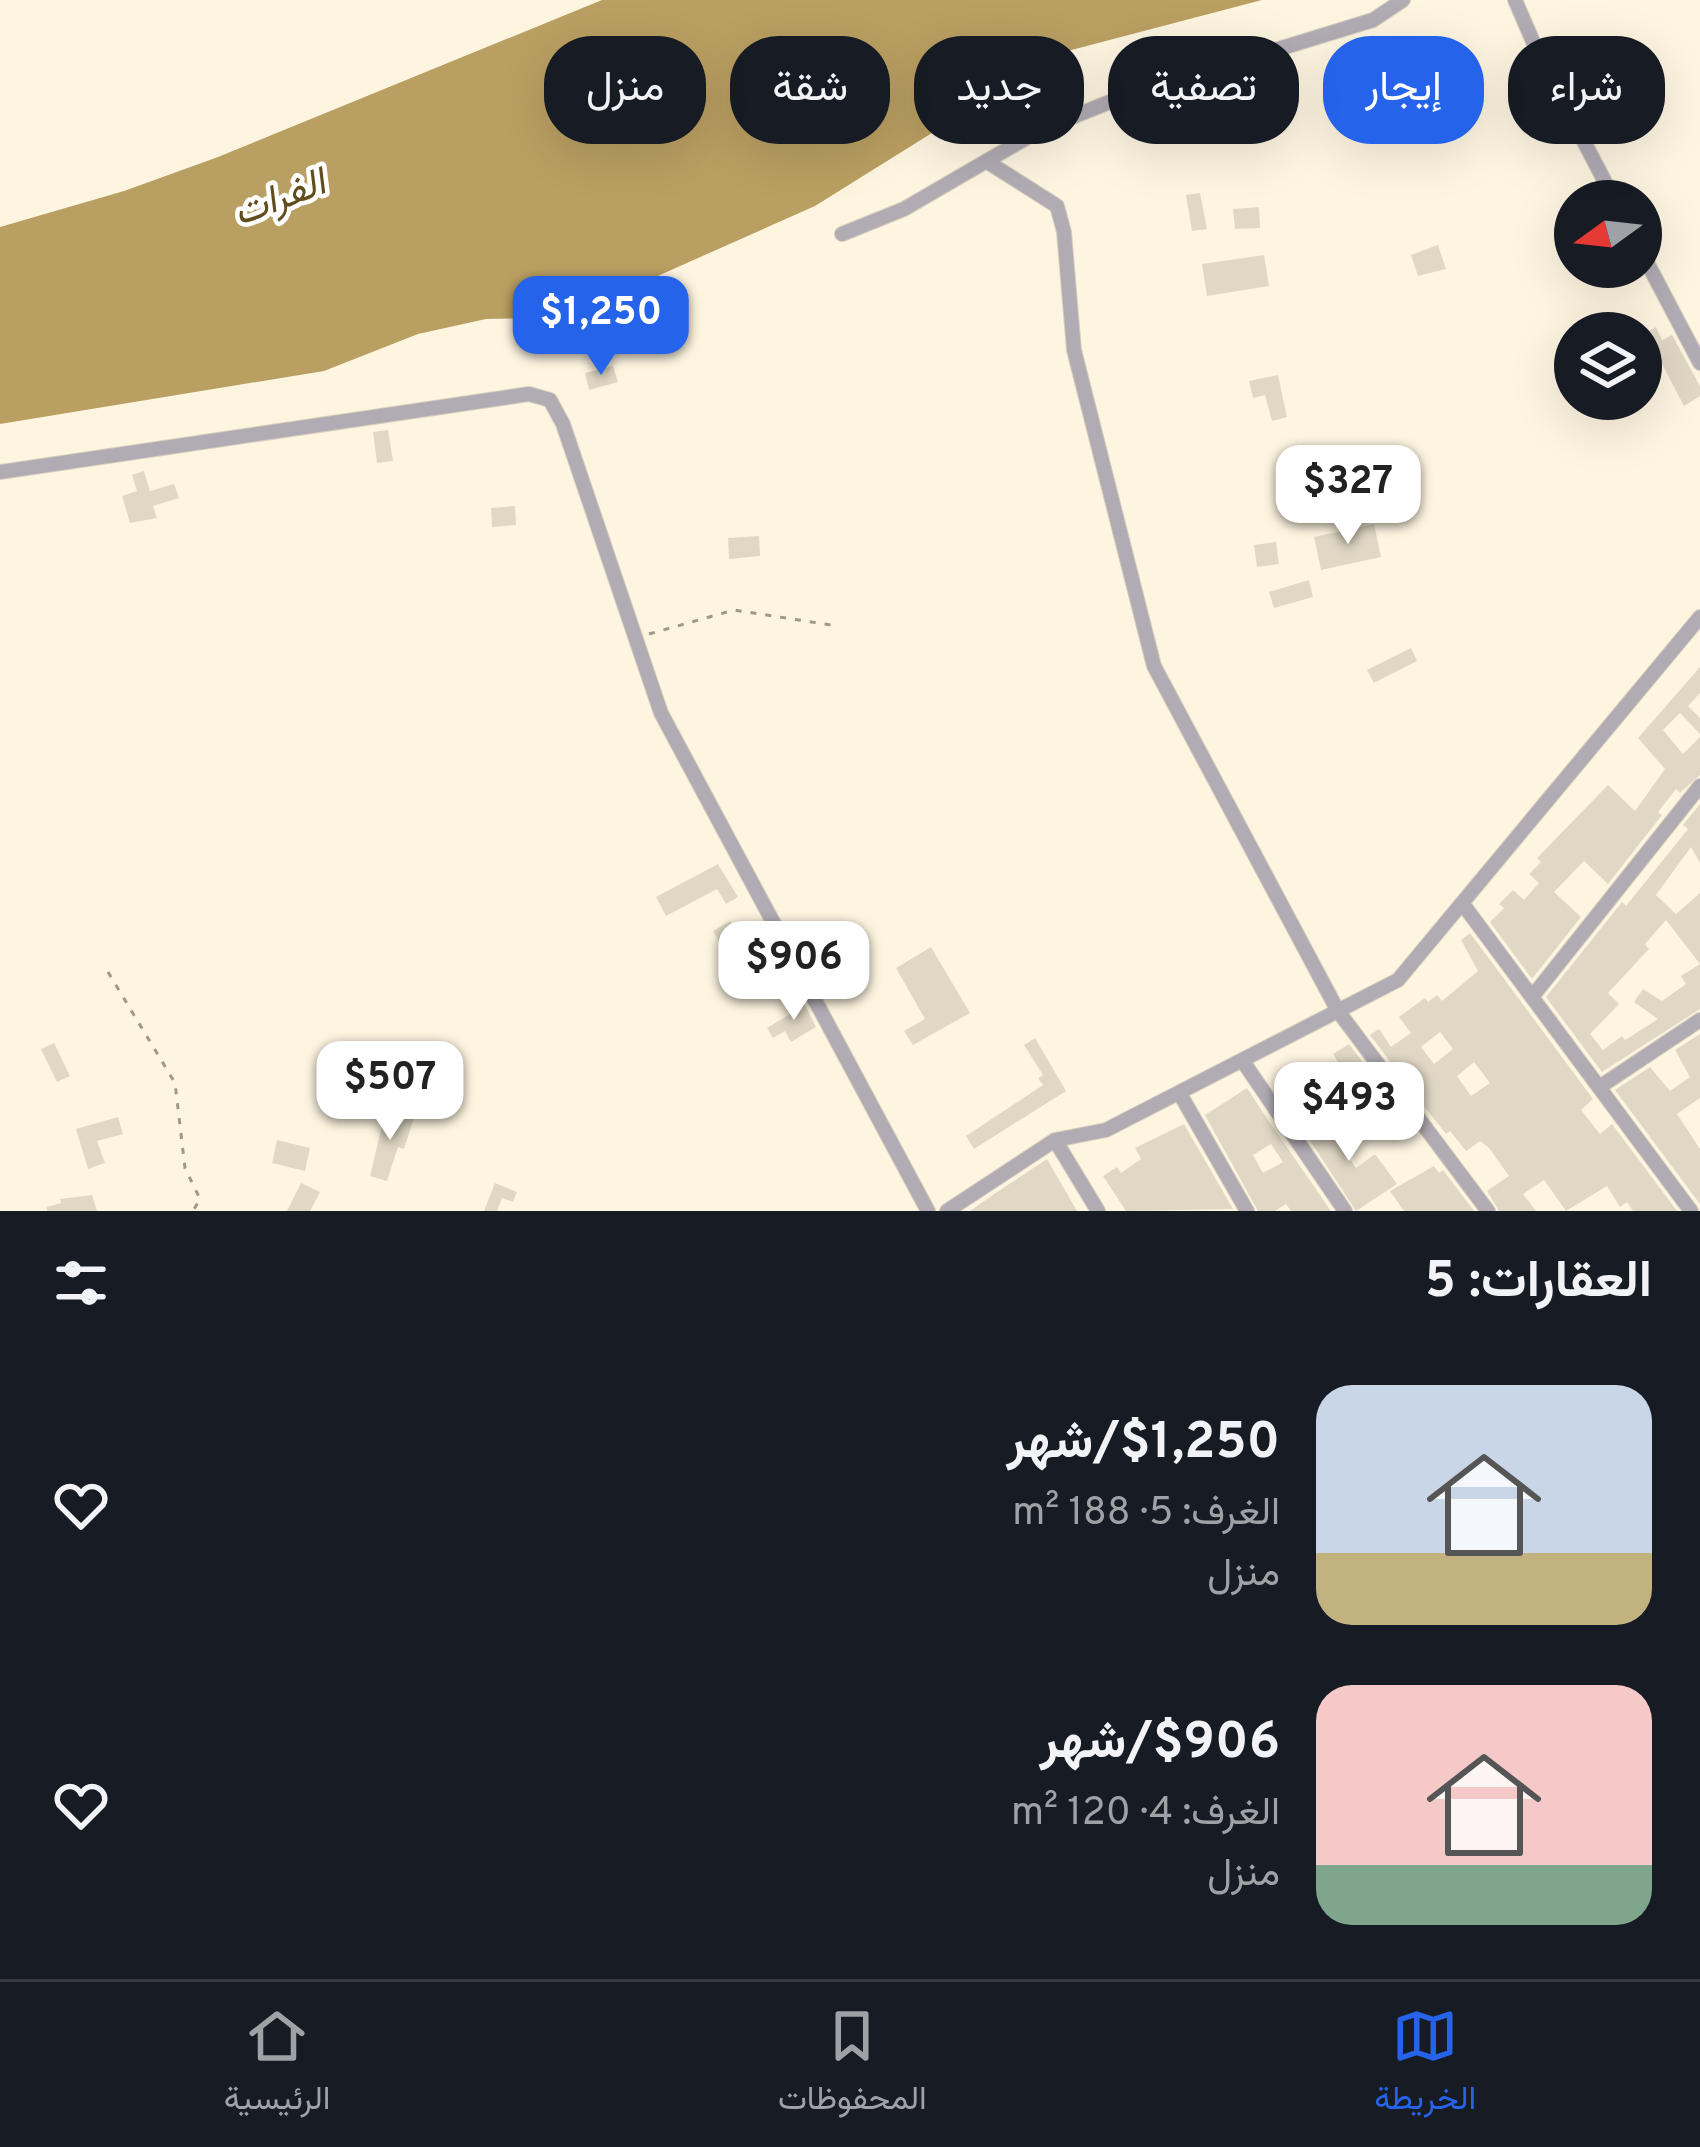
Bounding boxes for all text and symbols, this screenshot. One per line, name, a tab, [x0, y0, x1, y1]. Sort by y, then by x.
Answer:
chip: منزل	[544, 36, 706, 144]
chip: شقة	[730, 36, 890, 144]
chip: جديد	[914, 36, 1084, 144]
chip: تصفية	[1108, 36, 1299, 144]
chip: إيجار	[1323, 36, 1484, 144]
chip: شراء	[1508, 36, 1665, 144]
water label: الفرات	[227, 159, 337, 240]
north arrow	[1554, 180, 1662, 288]
map controls	[1554, 180, 1662, 420]
pin: $1,250	[503, 276, 699, 378]
text: $1,250	[540, 290, 662, 339]
button: layers	[1554, 312, 1662, 420]
pin: $327	[1277, 445, 1419, 547]
text: $327	[1303, 459, 1393, 508]
pin: $906	[723, 921, 865, 1023]
text: $906	[745, 935, 843, 984]
pin: $507	[319, 1041, 461, 1143]
text: $507	[343, 1055, 437, 1104]
pin: $493	[1278, 1062, 1420, 1164]
text: $493	[1301, 1076, 1397, 1125]
icon: filters	[48, 1250, 114, 1316]
text: العقارات: 5	[1425, 1251, 1652, 1316]
text: $1,250/شهر	[1007, 1412, 1280, 1477]
icon: home	[1412, 1433, 1556, 1577]
icon: heart	[48, 1472, 114, 1538]
text: الغرف: 5 · 188 m²	[1012, 1490, 1280, 1539]
text: منزل	[1207, 1551, 1280, 1600]
text: $906/شهر	[1040, 1712, 1280, 1777]
icon: home	[1412, 1733, 1556, 1877]
icon: heart	[48, 1772, 114, 1838]
text: الغرف: 4 · 120 m²	[1011, 1790, 1280, 1839]
text: منزل	[1207, 1851, 1280, 1900]
tab: الرئيسية	[224, 2003, 330, 2127]
tab: المحفوظات	[778, 2003, 927, 2127]
tab: الخريطة	[1374, 2003, 1476, 2127]

